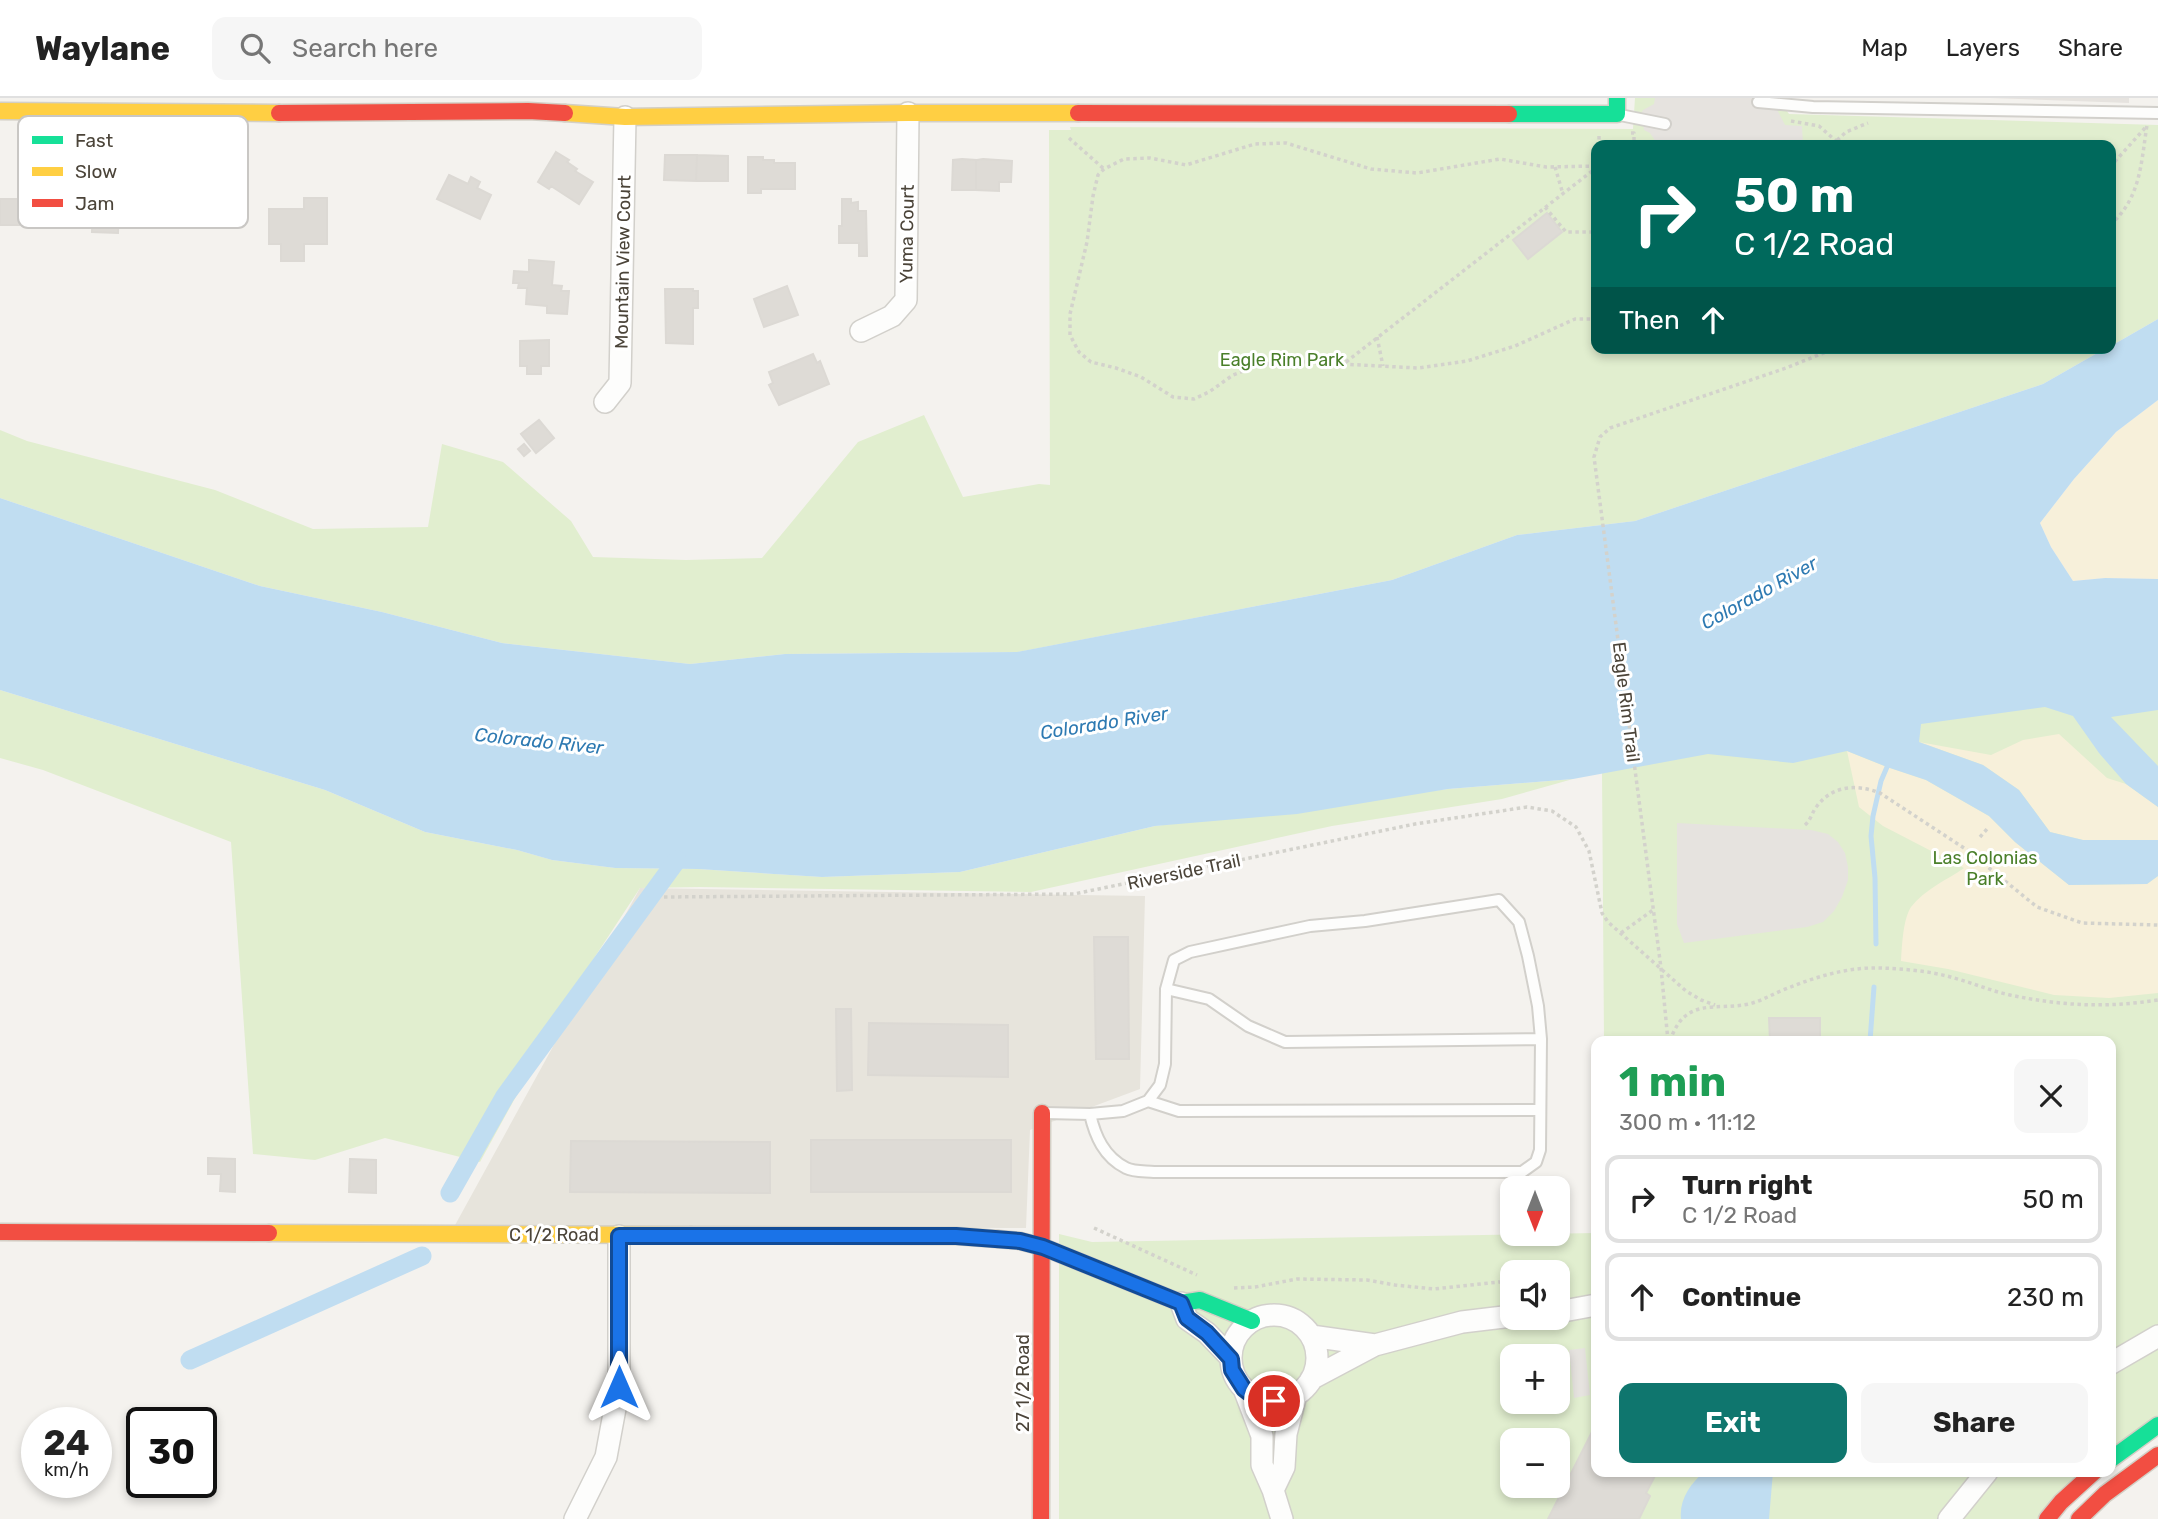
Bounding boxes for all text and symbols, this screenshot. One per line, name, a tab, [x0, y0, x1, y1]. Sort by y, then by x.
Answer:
search box	[212, 17, 702, 80]
text: Waylane	[35, 29, 170, 68]
icon: search	[236, 29, 274, 67]
text: Search here	[292, 33, 438, 64]
text: Map	[1861, 34, 1908, 62]
text: Layers	[1946, 34, 2020, 62]
text: Share	[2058, 34, 2123, 62]
legend	[18, 116, 248, 228]
text: Fast	[75, 129, 114, 152]
text: Slow	[75, 160, 117, 183]
text: 50 m	[1734, 166, 1854, 224]
icon: right	[1619, 168, 1710, 259]
street label: Mountain View Court	[610, 175, 636, 349]
street label: Yuma Court	[895, 184, 919, 284]
text: Jam	[75, 192, 114, 215]
text: C 1/2 Road	[1734, 225, 1894, 263]
icon: ahead	[1694, 301, 1732, 339]
text: Then	[1619, 305, 1680, 336]
park label: Eagle Rim Park	[1220, 349, 1345, 371]
water label: Colorado River	[1697, 551, 1822, 634]
street label: Eagle Rim Trail	[1608, 641, 1644, 763]
water label: Colorado River	[1038, 701, 1170, 744]
water label: Colorado River	[473, 723, 605, 759]
park label: Las Colonias Park	[1932, 847, 2038, 890]
street label: Riverside Trail	[1125, 849, 1243, 895]
text: 1 min	[1619, 1057, 1726, 1107]
button: close	[2014, 1059, 2088, 1133]
text: 300 m · 11:12	[1619, 1108, 1756, 1136]
text: Turn right	[1682, 1170, 1812, 1201]
north arrow	[1500, 1176, 1570, 1246]
map controls	[1500, 1176, 1570, 1498]
icon: right	[1623, 1180, 1661, 1218]
text: 50 m	[2023, 1184, 2084, 1215]
text: C 1/2 Road	[1682, 1201, 1797, 1229]
street label: C 1/2 Road	[509, 1224, 599, 1246]
button: sound	[1500, 1260, 1570, 1330]
icon: ahead	[1623, 1278, 1661, 1316]
text: Continue	[1682, 1282, 1801, 1313]
text: 230 m	[2007, 1282, 2084, 1313]
street label: 27 1/2 Road	[1012, 1334, 1034, 1432]
button: +	[1500, 1344, 1570, 1414]
position arrow	[582, 1350, 656, 1424]
pin	[1244, 1371, 1304, 1431]
icon: arrive	[1255, 1382, 1293, 1420]
button: Exit	[1619, 1383, 1847, 1463]
button: Share	[1861, 1383, 2088, 1463]
speed limit sign: 30	[126, 1407, 217, 1498]
text: 24	[43, 1422, 90, 1464]
button: −	[1500, 1428, 1570, 1498]
text: km/h	[44, 1459, 89, 1481]

